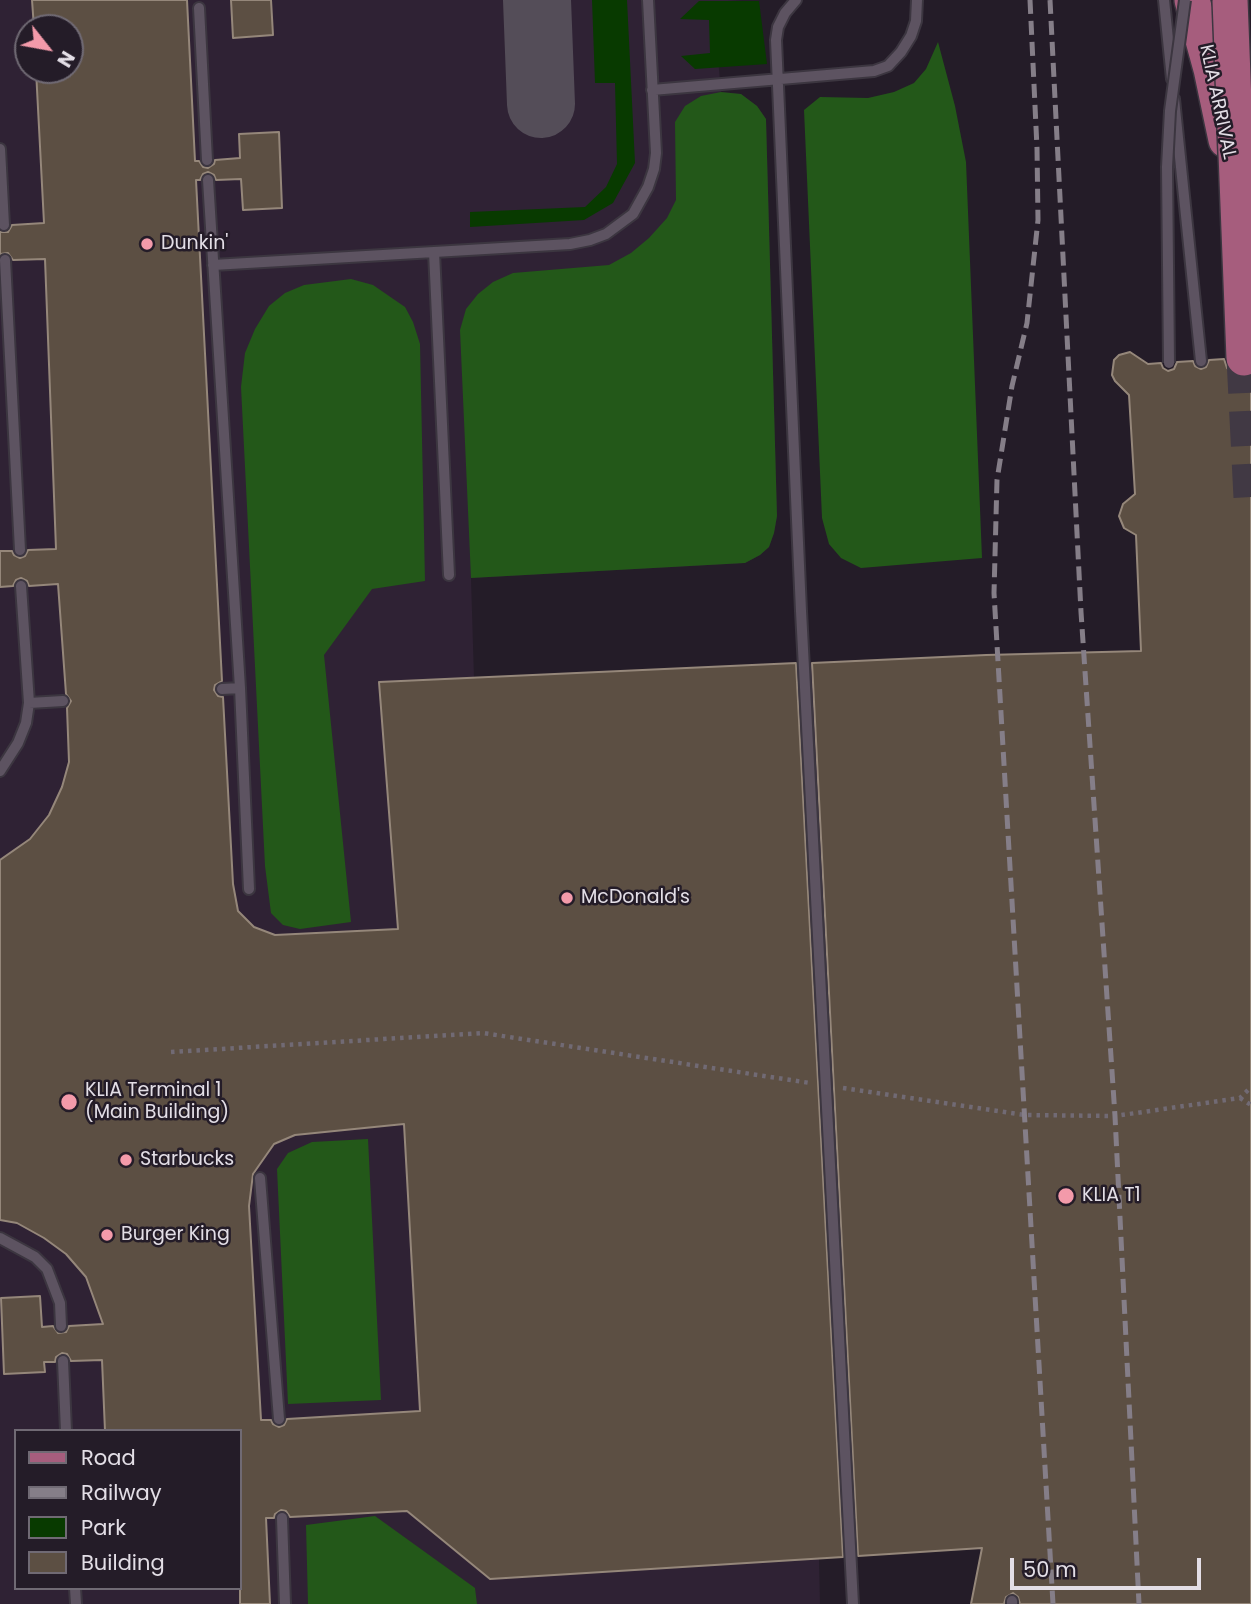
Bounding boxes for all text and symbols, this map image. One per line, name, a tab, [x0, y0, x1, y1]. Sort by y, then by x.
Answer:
north arrow	[14, 14, 84, 84]
street label: KLIA ARRIVAL	[1194, 43, 1240, 161]
text: N	[50, 46, 81, 72]
place label: Dunkin'	[161, 233, 228, 255]
marker: Dunkin'	[139, 236, 155, 252]
place label: McDonald's	[581, 887, 690, 909]
marker: McDonald's	[559, 890, 575, 906]
place label: KLIA Terminal 1 (Main Building)	[85, 1080, 229, 1124]
marker: KLIA Terminal 1 (Main Building)	[59, 1092, 79, 1112]
place label: Starbucks	[140, 1149, 234, 1171]
marker: Starbucks	[118, 1152, 134, 1168]
place label: KLIA T1	[1082, 1185, 1141, 1207]
marker: KLIA T1	[1056, 1186, 1076, 1206]
place label: Burger King	[121, 1224, 230, 1246]
marker: Burger King	[99, 1227, 115, 1243]
legend	[14, 1429, 242, 1590]
text: Road	[81, 1443, 136, 1472]
text: Railway	[81, 1478, 162, 1507]
text: Park	[81, 1513, 126, 1542]
scale bar	[1013, 1544, 1204, 1588]
text: Building	[81, 1548, 165, 1577]
text: 50 m	[1023, 1555, 1077, 1584]

